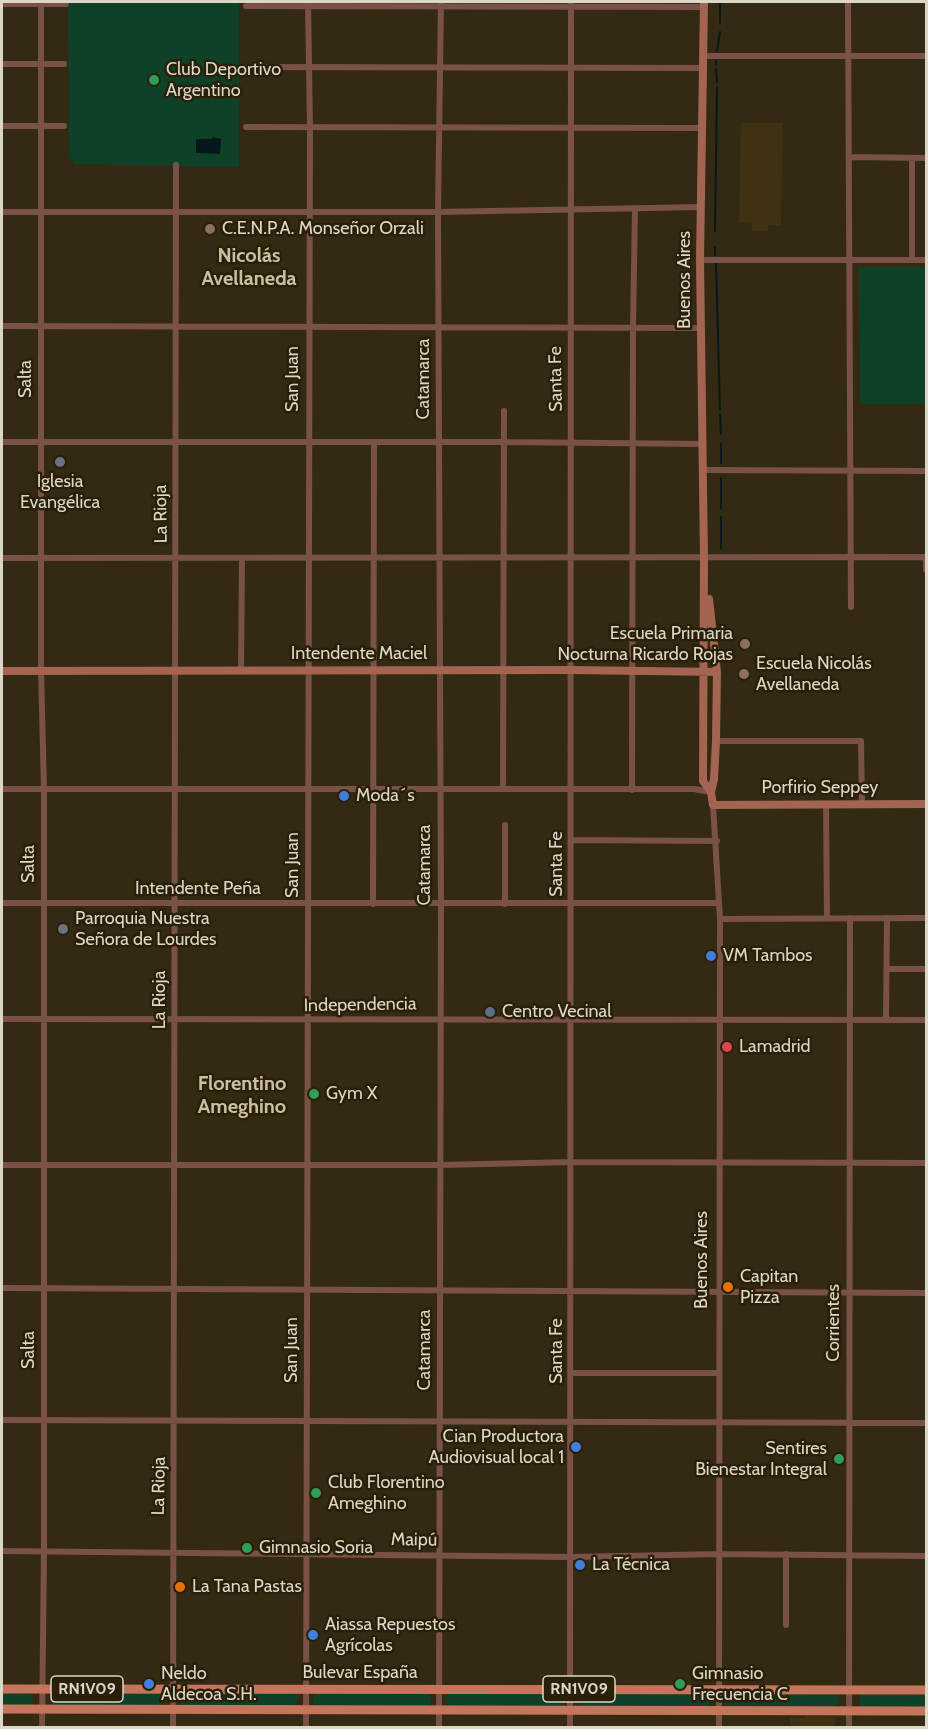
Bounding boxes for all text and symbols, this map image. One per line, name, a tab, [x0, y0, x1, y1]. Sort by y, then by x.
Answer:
place label: Club Deportivo Argentino	[166, 59, 281, 101]
marker: Club Deportivo Argentino	[147, 73, 161, 87]
place label: C.E.N.P.A. Monseñor Orzali	[222, 218, 424, 240]
marker: C.E.N.P.A. Monseñor Orzali	[203, 222, 217, 236]
street label: Buenos Aires	[674, 231, 696, 329]
district label: Nicolás Avellaneda	[201, 244, 297, 291]
street label: Catamarca	[413, 339, 435, 419]
street label: San Juan	[282, 346, 304, 412]
street label: Santa Fe	[545, 346, 567, 412]
street label: Salta	[15, 360, 37, 398]
marker: Iglesia Evangélica	[53, 455, 67, 469]
place label: Iglesia Evangélica	[20, 471, 100, 514]
street label: La Rioja	[150, 485, 172, 543]
place label: Escuela Primaria Nocturna Ricardo Rojas	[558, 623, 733, 666]
marker: Escuela Primaria Nocturna Ricardo Rojas	[738, 637, 752, 651]
street label: Intendente Maciel	[291, 643, 427, 665]
place label: Escuela Nicolás Avellaneda	[756, 653, 872, 696]
marker: Escuela Nicolás Avellaneda	[737, 667, 751, 681]
street label: Porfirio Seppey	[762, 777, 878, 799]
place label: Moda´s	[356, 785, 415, 807]
marker: Moda´s	[337, 789, 351, 803]
street label: Catamarca	[414, 825, 436, 905]
street label: Santa Fe	[546, 831, 568, 897]
street label: San Juan	[282, 832, 304, 898]
street label: Salta	[18, 845, 40, 883]
street label: Intendente Peña	[135, 878, 261, 900]
place label: Parroquia Nuestra Señora de Lourdes	[75, 908, 216, 950]
marker: Parroquia Nuestra Señora de Lourdes	[56, 922, 70, 936]
place label: VM Tambos	[723, 945, 813, 967]
marker: VM Tambos	[704, 949, 718, 963]
street label: La Rioja	[149, 971, 171, 1029]
street label: Independencia	[303, 993, 417, 1017]
place label: Centro Vecinal	[502, 1001, 611, 1023]
marker: Centro Vecinal	[483, 1005, 497, 1019]
place label: Lamadrid	[739, 1036, 811, 1058]
marker: Lamadrid	[720, 1040, 734, 1054]
district label: Florentino Ameghino	[198, 1072, 286, 1119]
place label: Gym X	[326, 1083, 377, 1105]
marker: Gym X	[307, 1087, 321, 1101]
street label: Buenos Aires	[691, 1211, 713, 1309]
place label: Capitan Pizza	[740, 1266, 798, 1308]
marker: Capitan Pizza	[721, 1280, 735, 1294]
street label: Corrientes	[823, 1284, 845, 1362]
street label: Catamarca	[414, 1310, 436, 1390]
street label: San Juan	[281, 1317, 303, 1383]
street label: Santa Fe	[546, 1318, 568, 1384]
street label: Salta	[18, 1331, 40, 1369]
place label: Cian Productora Audiovisual local 1	[429, 1426, 564, 1468]
place label: Sentires Bienestar Integral	[695, 1438, 827, 1480]
marker: Cian Productora Audiovisual local 1	[569, 1440, 583, 1454]
marker: Sentires Bienestar Integral	[832, 1452, 846, 1466]
street label: La Rioja	[148, 1457, 170, 1515]
place label: Club Florentino Ameghino	[328, 1472, 445, 1514]
marker: Club Florentino Ameghino	[309, 1486, 323, 1500]
street label: Maipú	[391, 1529, 437, 1551]
place label: Gimnasio Soria	[259, 1537, 373, 1559]
marker: Gimnasio Soria	[240, 1541, 254, 1555]
place label: La Técnica	[592, 1554, 670, 1576]
marker: La Técnica	[573, 1558, 587, 1572]
place label: La Tana Pastas	[192, 1576, 302, 1598]
marker: La Tana Pastas	[173, 1580, 187, 1594]
place label: Aiassa Repuestos Agrícolas	[325, 1614, 455, 1656]
marker: Aiassa Repuestos Agrícolas	[306, 1628, 320, 1642]
street label: Bulevar España	[302, 1662, 418, 1684]
place label: Neldo Aldecoa S.H.	[161, 1663, 257, 1706]
place label: Gimnasio Frecuencia C	[692, 1663, 788, 1706]
road number: RN1V09	[51, 1676, 123, 1702]
road number: RN1V09	[543, 1676, 615, 1702]
marker: Neldo Aldecoa S.H.	[142, 1677, 156, 1691]
marker: Gimnasio Frecuencia C	[673, 1677, 687, 1691]

